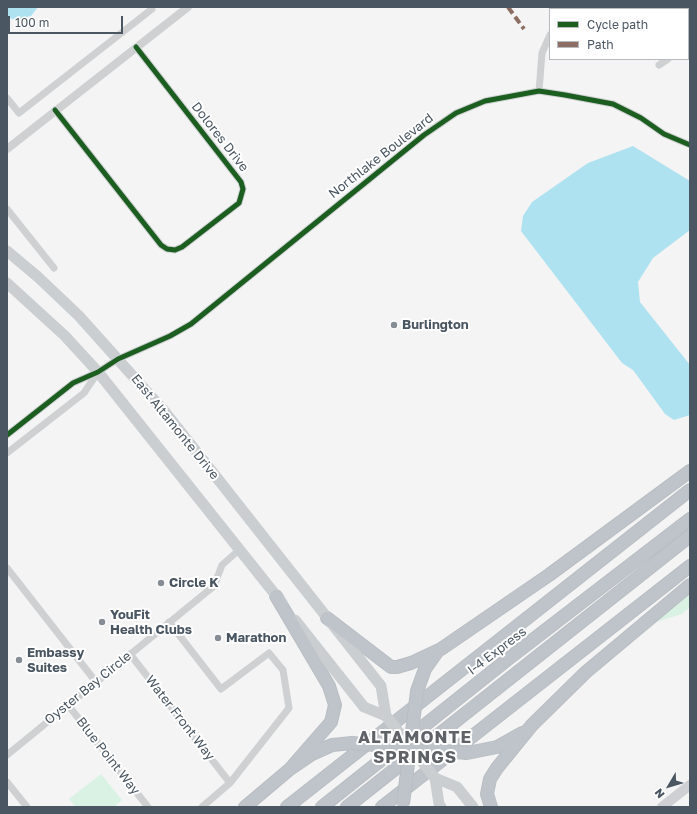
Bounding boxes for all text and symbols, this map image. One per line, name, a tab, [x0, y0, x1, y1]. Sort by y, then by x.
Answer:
scale bar	[10, 8, 125, 34]
legend	[549, 8, 689, 60]
text: 100 m	[15, 15, 49, 30]
text: Cycle path	[587, 17, 648, 32]
text: Path	[587, 37, 614, 52]
street label: Dolores Drive	[188, 99, 252, 175]
street label: Northlake Boulevard	[326, 110, 436, 202]
place label: Burlington	[402, 317, 469, 333]
marker: Burlington	[389, 320, 399, 330]
street label: East Altamonte Drive	[128, 371, 222, 483]
place label: Circle K	[169, 575, 219, 591]
marker: Circle K	[156, 578, 166, 588]
place label: YouFit Health Clubs	[110, 607, 192, 638]
marker: YouFit Health Clubs	[97, 617, 107, 627]
street label: I-4 Express	[465, 624, 529, 678]
place label: Marathon	[226, 630, 286, 646]
marker: Marathon	[213, 633, 223, 643]
place label: Embassy Suites	[27, 645, 84, 676]
street label: Oyster Bay Circle	[41, 648, 135, 728]
marker: Embassy Suites	[14, 655, 24, 665]
street label: Water Front Way	[142, 672, 218, 764]
street label: Blue Point Way	[73, 714, 143, 798]
district label: ALTAMONTE SPRINGS	[358, 728, 472, 768]
north arrow	[649, 766, 689, 806]
text: N	[651, 786, 667, 801]

